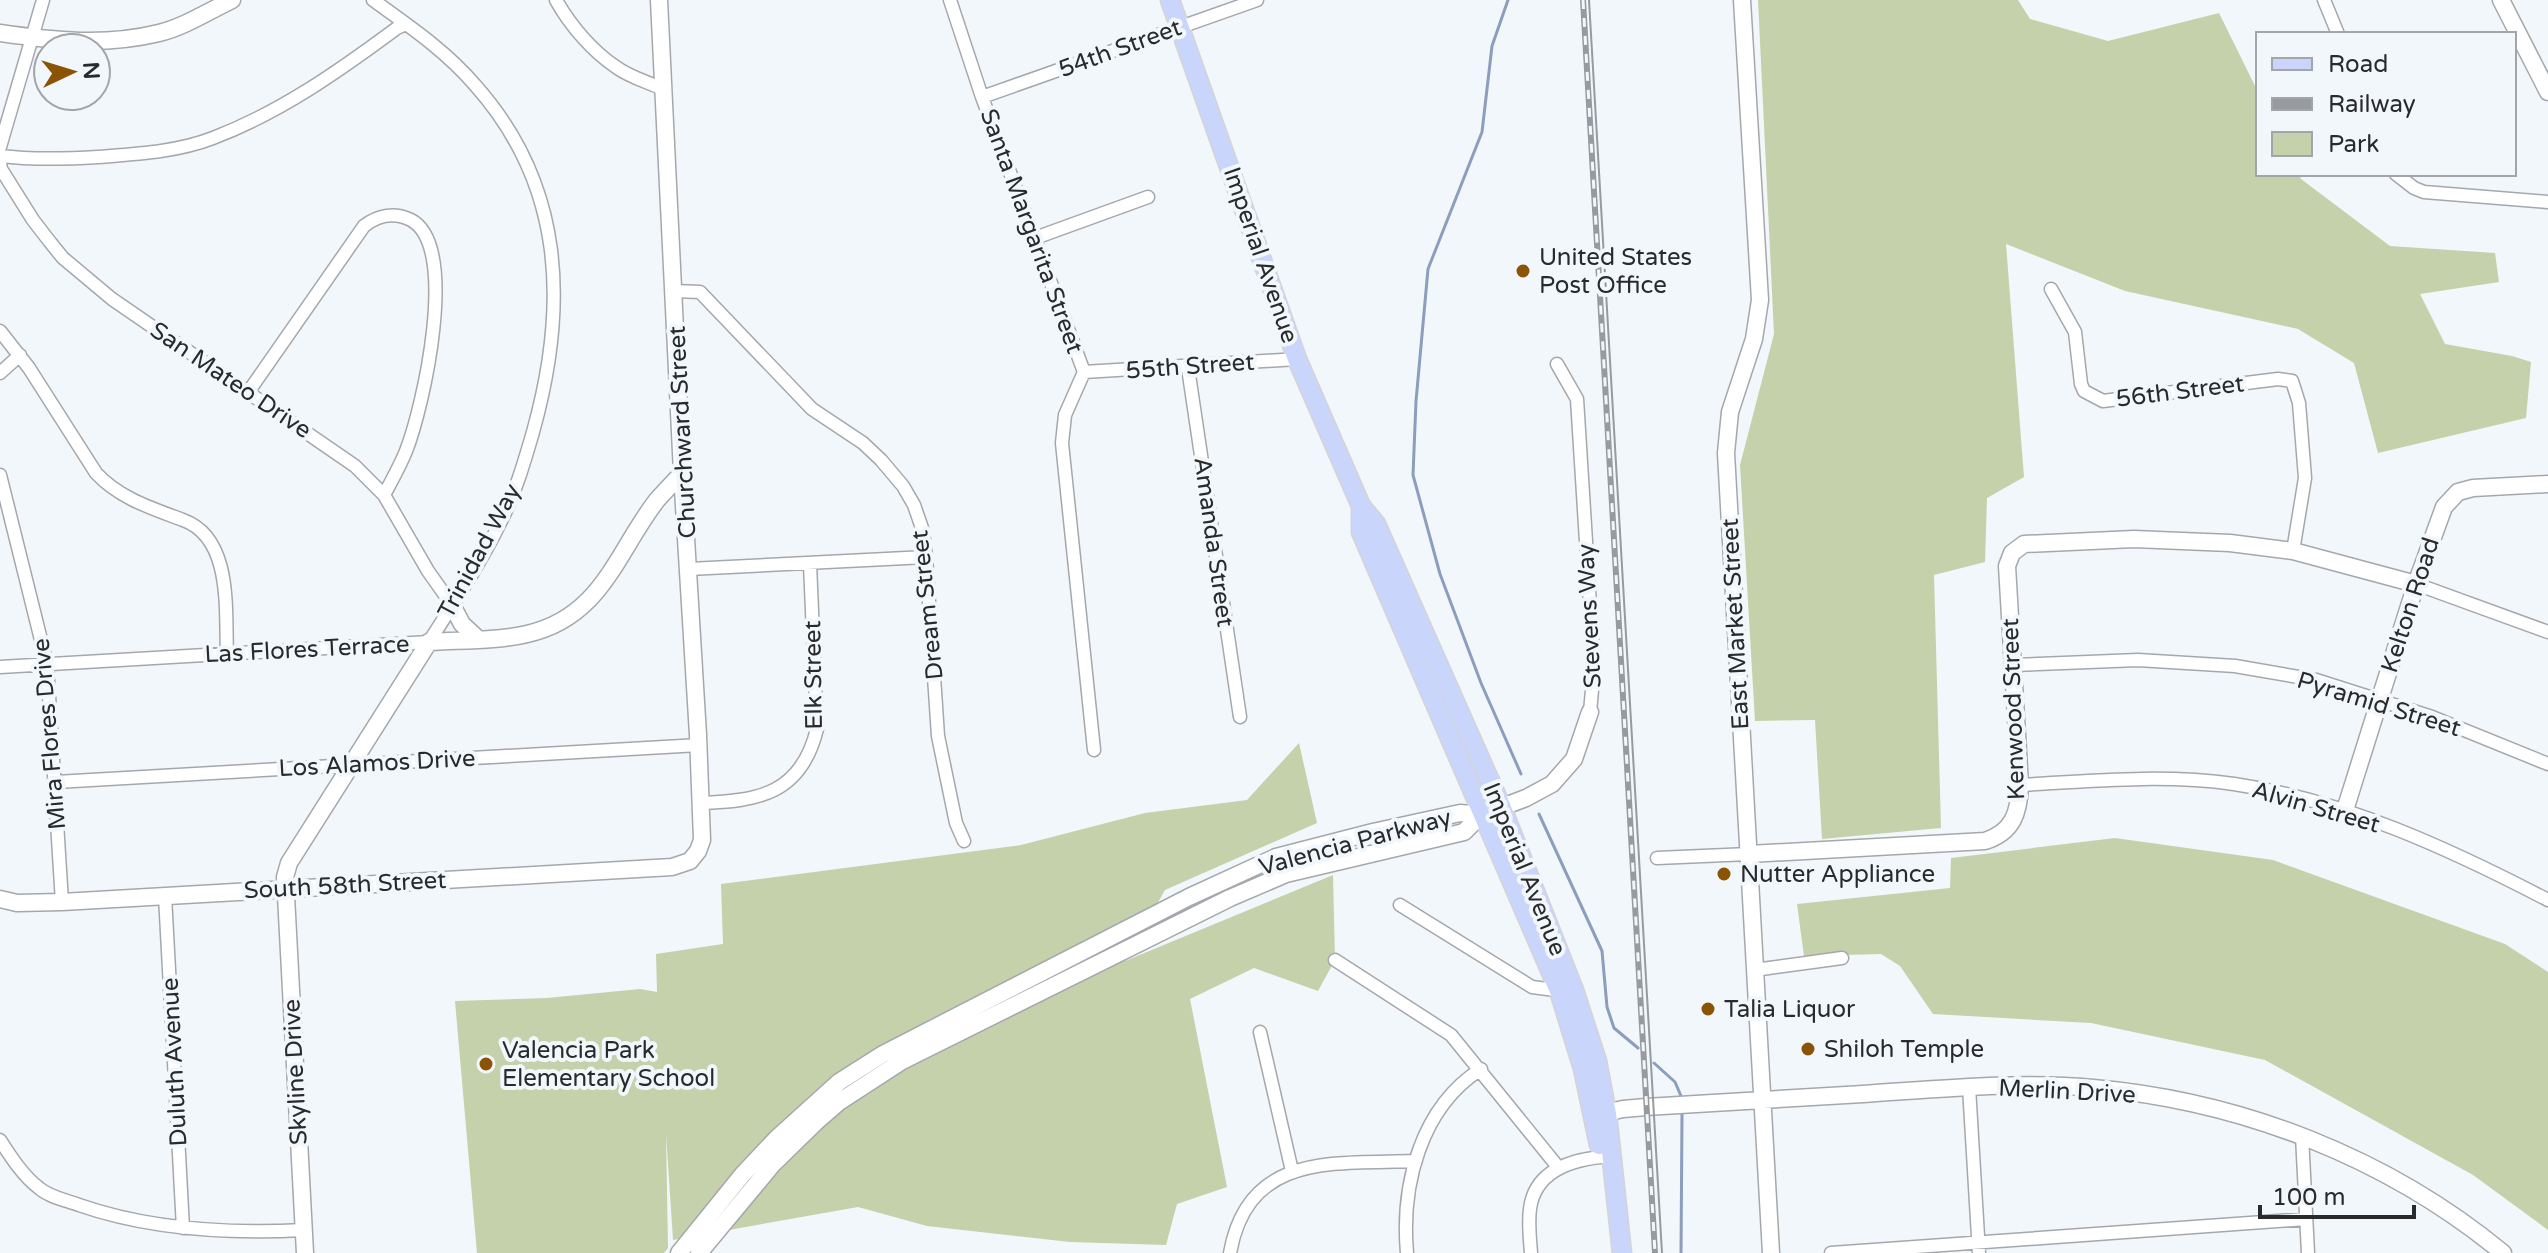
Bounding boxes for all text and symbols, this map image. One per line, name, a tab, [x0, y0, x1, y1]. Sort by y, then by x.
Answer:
street label: 54th Street	[1055, 13, 1186, 84]
north arrow	[32, 32, 112, 112]
legend	[2256, 32, 2516, 176]
text: Road	[2328, 50, 2388, 79]
text: N	[77, 61, 105, 80]
text: Railway	[2328, 90, 2416, 119]
street label: Santa Margarita Street	[974, 105, 1089, 357]
text: Park	[2328, 130, 2379, 159]
street label: Imperial Avenue	[1217, 163, 1304, 347]
place label: United States Post Office	[1539, 243, 1692, 300]
marker: United States Post Office	[1514, 262, 1532, 280]
street label: San Mateo Drive	[145, 316, 317, 445]
street label: Churchward Street	[662, 325, 703, 539]
street label: 55th Street	[1125, 348, 1255, 385]
street label: 56th Street	[2114, 369, 2246, 414]
street label: Amanda Street	[1187, 455, 1240, 629]
street label: Trinidad Way	[432, 479, 527, 624]
street label: East Market Street	[1715, 517, 1756, 730]
street label: Dream Street	[905, 529, 950, 681]
street label: Kelton Road	[2375, 534, 2446, 676]
street label: Stevens Way	[1571, 543, 1608, 689]
street label: Kenwood Street	[1996, 617, 2031, 800]
street label: Elk Street	[798, 620, 829, 730]
street label: Las Flores Terrace	[204, 630, 410, 669]
street label: Mira Flores Drive	[27, 637, 72, 831]
street label: Pyramid Street	[2293, 666, 2464, 743]
street label: Los Alamos Drive	[278, 744, 476, 783]
street label: Alvin Street	[2248, 775, 2383, 840]
street label: Imperial Avenue	[1477, 778, 1572, 960]
street label: Valencia Parkway	[1256, 803, 1455, 882]
place label: Nutter Appliance	[1740, 860, 1935, 889]
marker: Nutter Appliance	[1715, 865, 1733, 883]
street label: South 58th Street	[243, 866, 447, 905]
street label: Duluth Avenue	[156, 977, 193, 1147]
place label: Talia Liquor	[1724, 995, 1856, 1024]
street label: Skyline Drive	[277, 998, 314, 1146]
marker: Talia Liquor	[1699, 1000, 1717, 1018]
place label: Shiloh Temple	[1824, 1035, 1984, 1064]
place label: Valencia Park Elementary School	[502, 1036, 715, 1093]
marker: Shiloh Temple	[1799, 1040, 1817, 1058]
marker: Valencia Park Elementary School	[477, 1055, 495, 1073]
street label: Merlin Drive	[1998, 1073, 2136, 1110]
scale bar	[2260, 1169, 2414, 1219]
text: 100 m	[2272, 1183, 2346, 1212]

